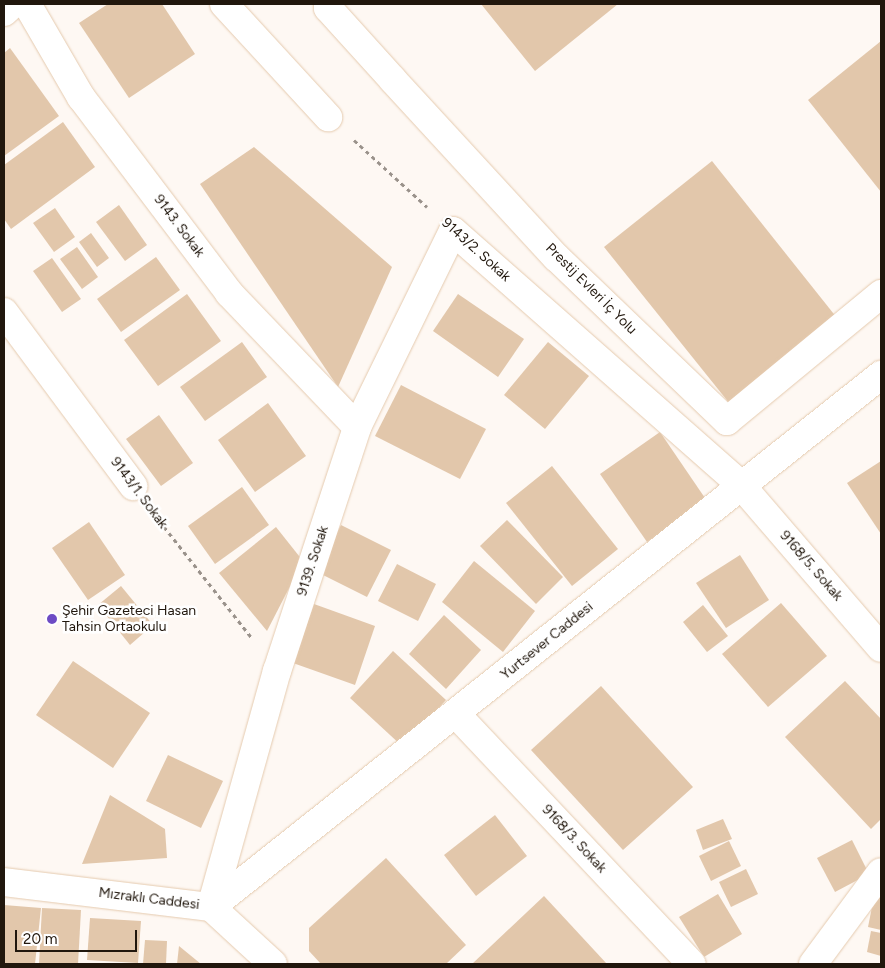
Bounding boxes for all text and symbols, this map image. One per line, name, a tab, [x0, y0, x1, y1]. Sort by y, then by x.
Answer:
street label: 9143. Sokak	[150, 192, 208, 260]
street label: 9143/2. Sokak	[438, 215, 514, 285]
street label: Prestij Evleri İç Yolu	[542, 240, 640, 338]
street label: 9143/1. Sokak	[107, 454, 171, 532]
street label: 9139. Sokak	[294, 524, 332, 598]
street label: 9168/5. Sokak	[776, 528, 846, 604]
street label: Yurtsever Caddesi	[497, 599, 597, 683]
place label: Şehir Gazeteci Hasan Tahsin Ortaokulu	[62, 603, 196, 636]
marker: Şehir Gazeteci Hasan Tahsin Ortaokulu	[46, 613, 58, 625]
street label: 9168/3. Sokak	[538, 801, 610, 877]
street label: Mızraklı Caddesi	[98, 884, 200, 914]
scale bar	[18, 920, 140, 952]
text: 20 m	[23, 930, 57, 948]

